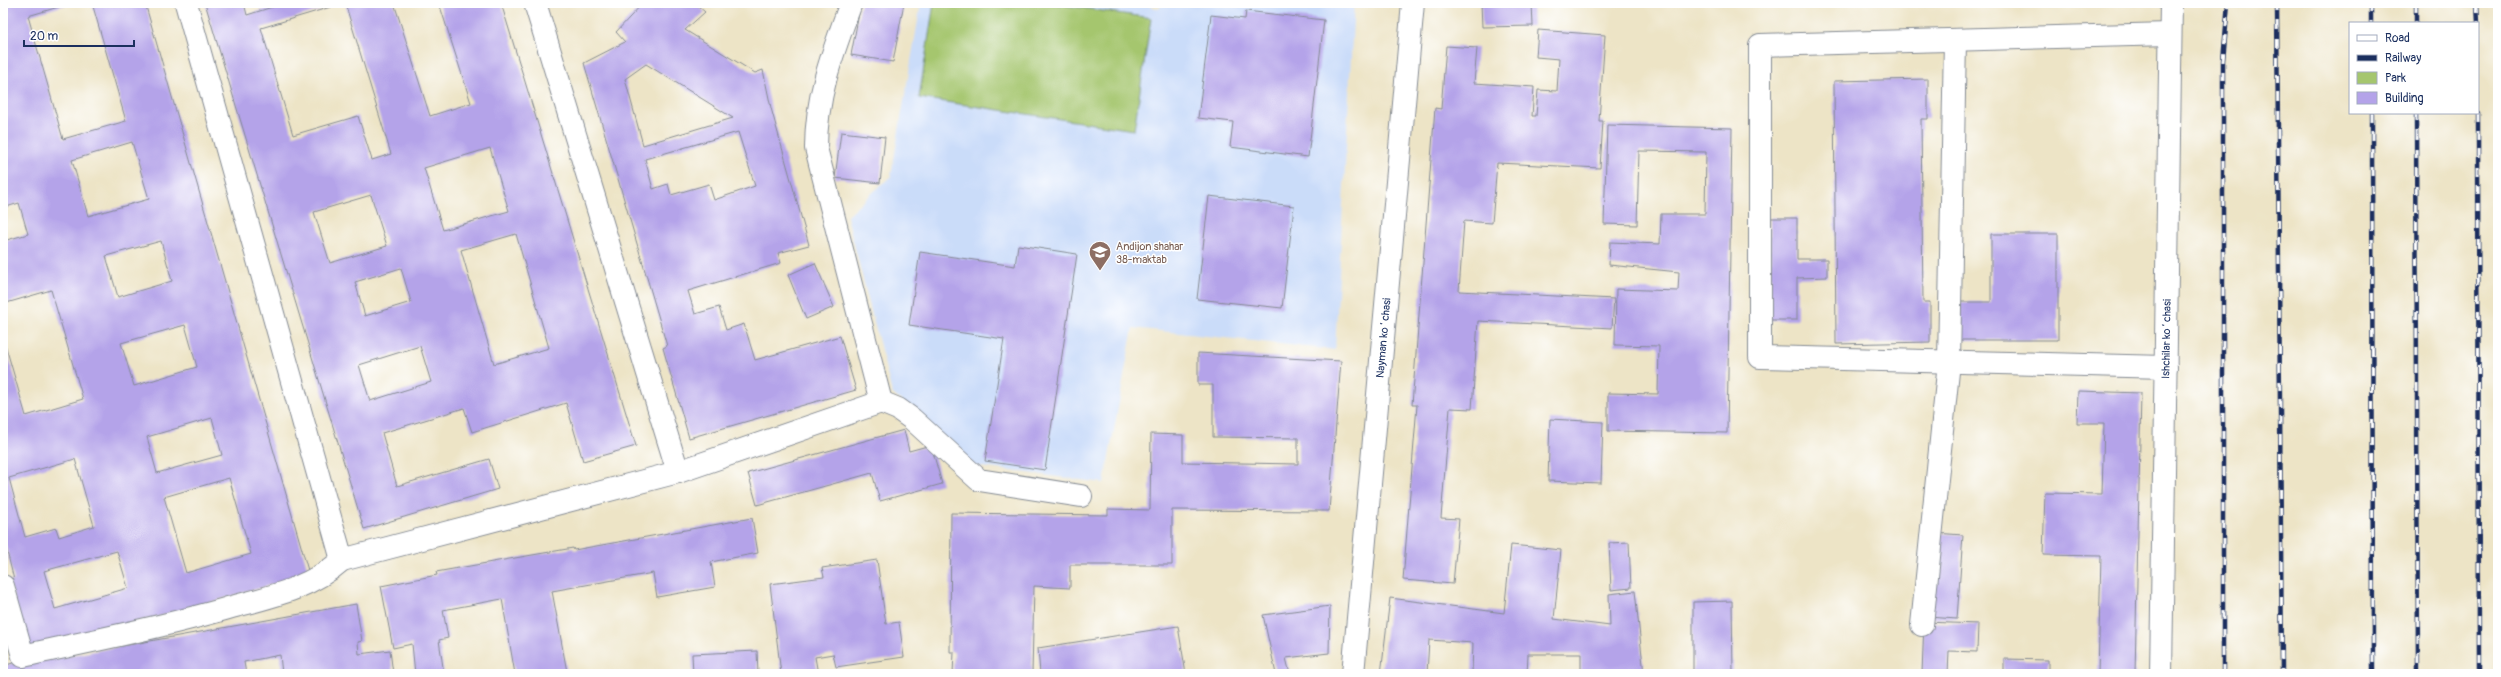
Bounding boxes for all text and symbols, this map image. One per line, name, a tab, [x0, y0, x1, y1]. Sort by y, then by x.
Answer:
scale bar	[24, 22, 134, 48]
legend	[2349, 22, 2479, 114]
text: 20 m	[30, 29, 59, 44]
text: Road	[2385, 31, 2410, 46]
text: Railway	[2385, 51, 2421, 66]
text: Park	[2385, 71, 2406, 86]
text: Building	[2385, 91, 2424, 106]
school or university icon: Andijon shahar 38-maktab	[1087, 239, 1113, 272]
place label: Andijon shahar 38-maktab	[1116, 240, 1183, 266]
street label: Nayman koʻchasi	[1374, 297, 1393, 379]
street label: Ishchilar koʻchasi	[2159, 299, 2174, 379]

